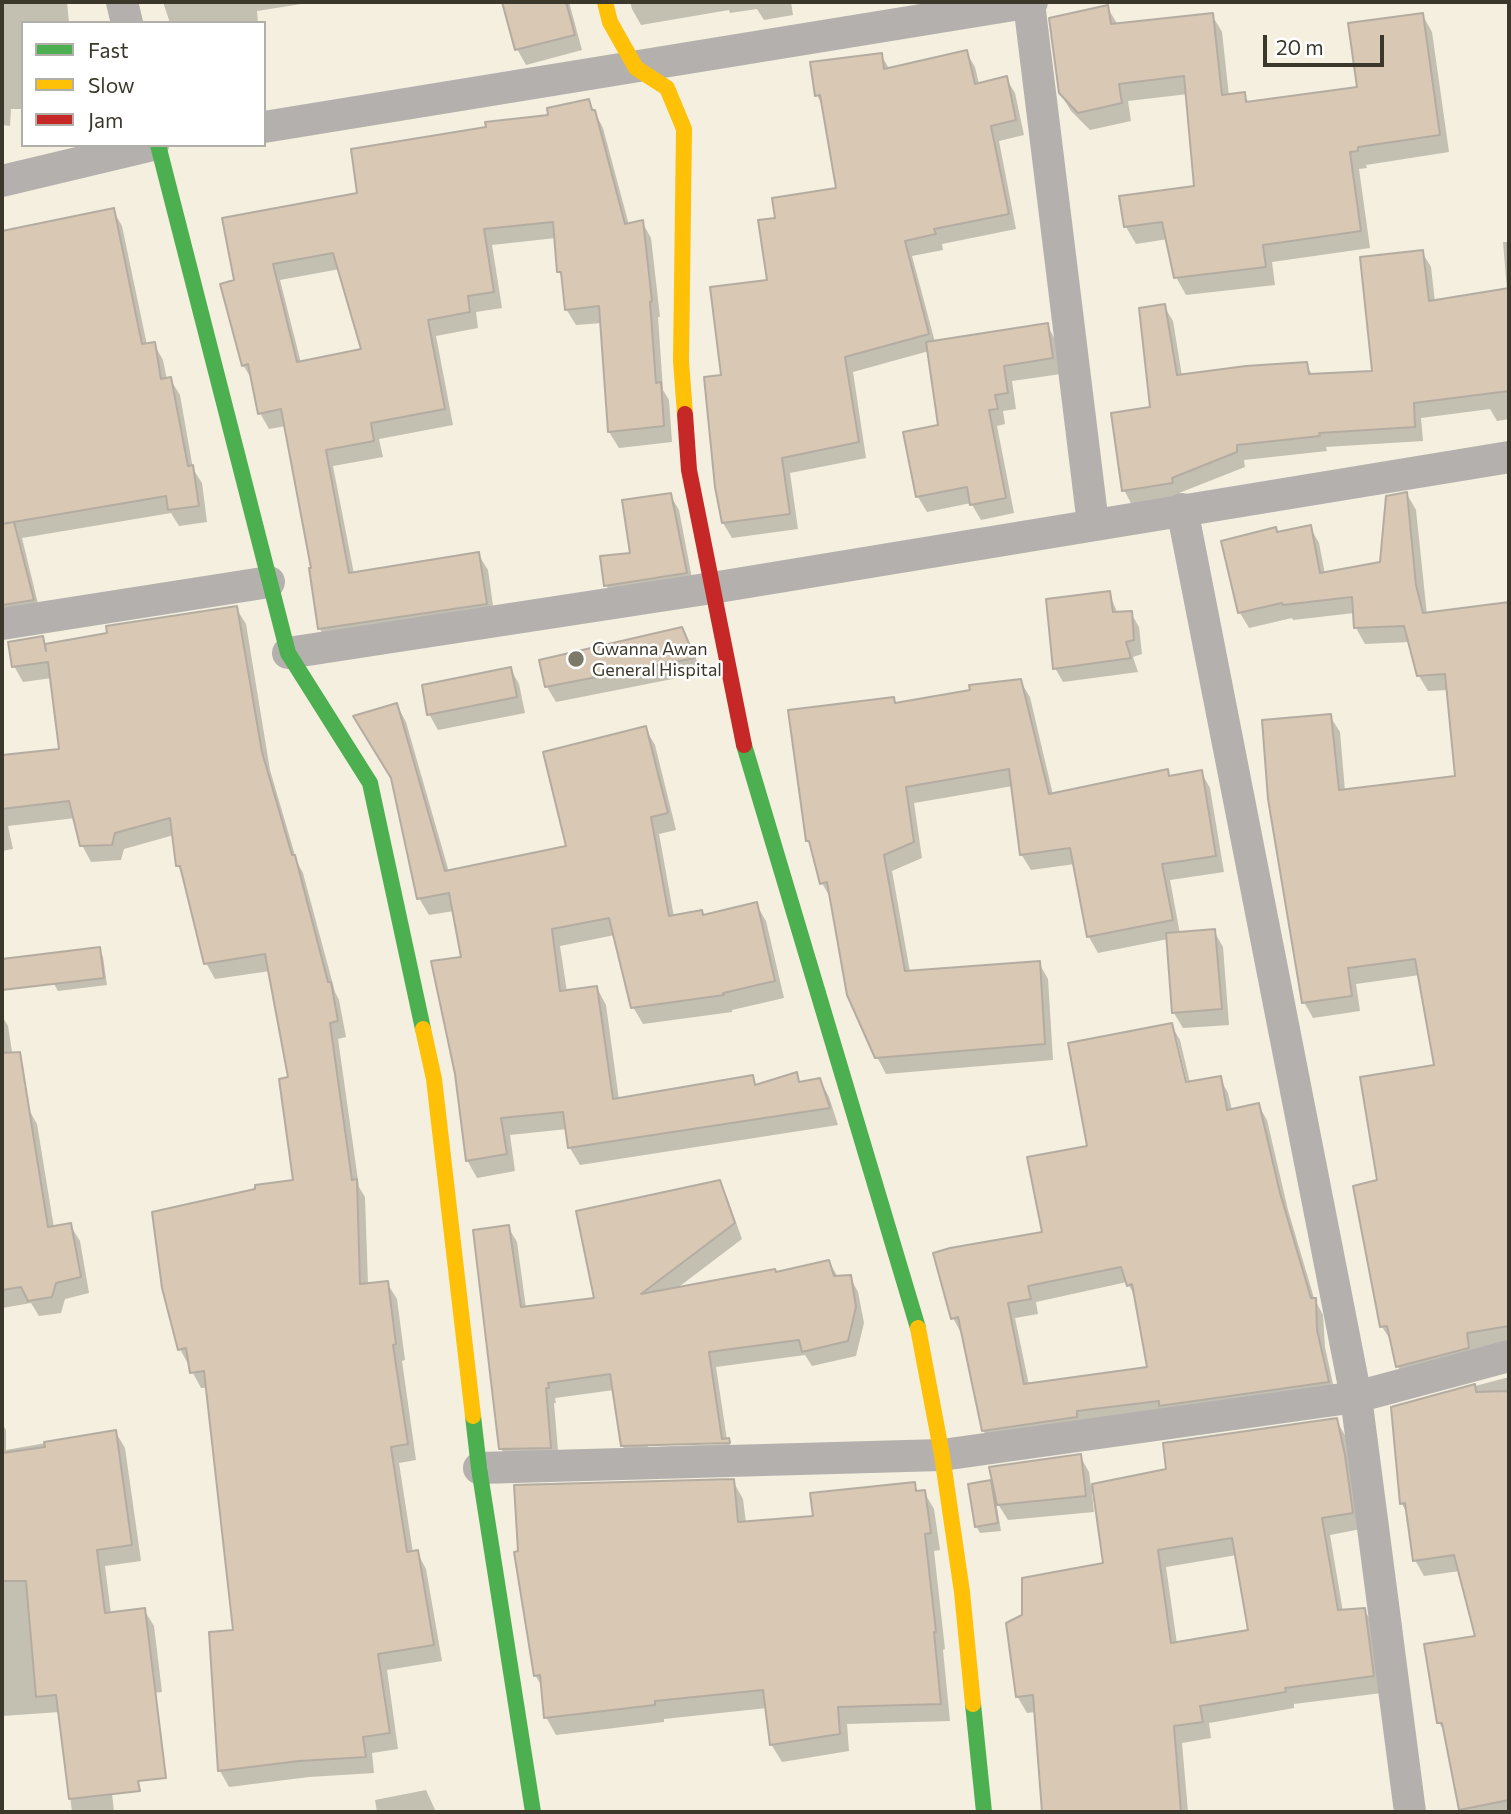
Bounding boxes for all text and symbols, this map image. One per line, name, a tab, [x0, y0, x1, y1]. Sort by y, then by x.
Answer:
legend	[21, 21, 266, 147]
scale bar	[1266, 21, 1387, 65]
text: 20 m	[1276, 34, 1324, 59]
text: Fast	[88, 37, 129, 62]
text: Slow	[88, 72, 135, 97]
text: Jam	[88, 107, 123, 132]
place label: Gwanna Awan General Hispital	[592, 638, 722, 680]
marker: Gwanna Awan General Hispital	[566, 649, 586, 669]

